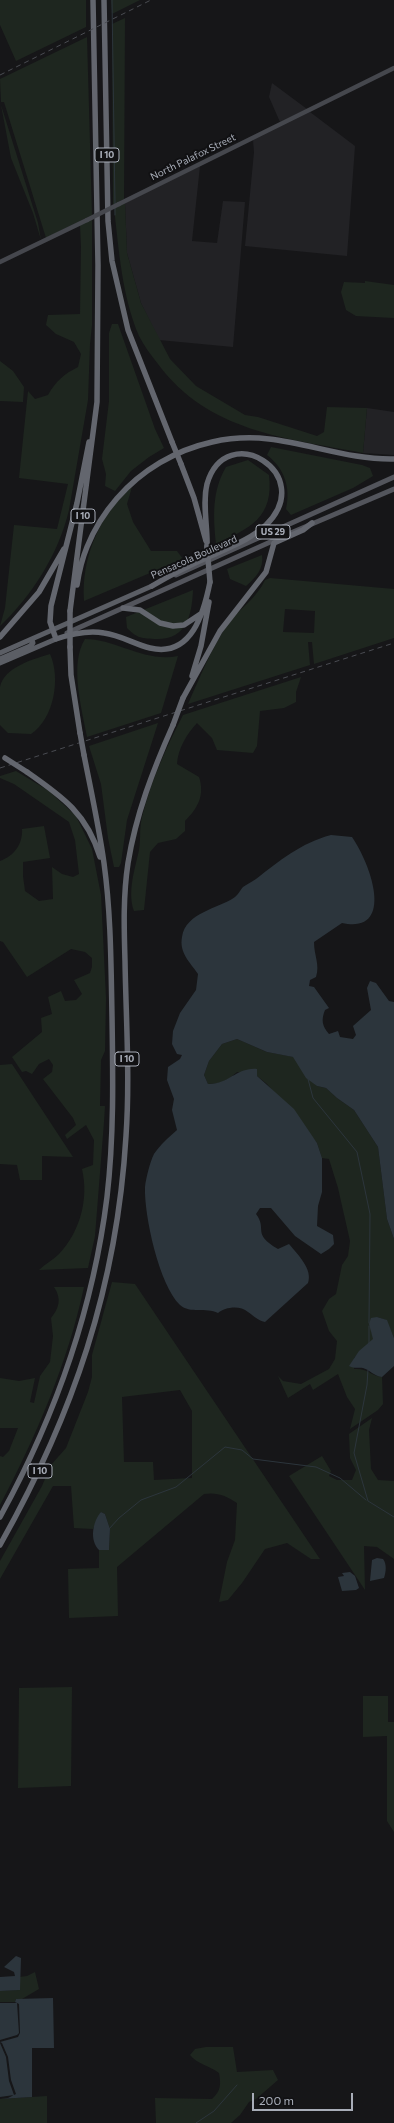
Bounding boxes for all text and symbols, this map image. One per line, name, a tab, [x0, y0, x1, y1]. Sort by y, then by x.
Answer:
street label: North Palafox Street	[148, 131, 238, 183]
road number: I 10	[95, 148, 119, 162]
road number: I 10	[71, 509, 95, 523]
road number: US 29	[256, 525, 290, 539]
street label: Pensacola Boulevard	[149, 533, 239, 581]
road number: I 10	[115, 1052, 139, 1066]
road number: I 10	[28, 1464, 52, 1478]
scale bar	[254, 2085, 355, 2111]
text: 200 m	[259, 2093, 294, 2107]

